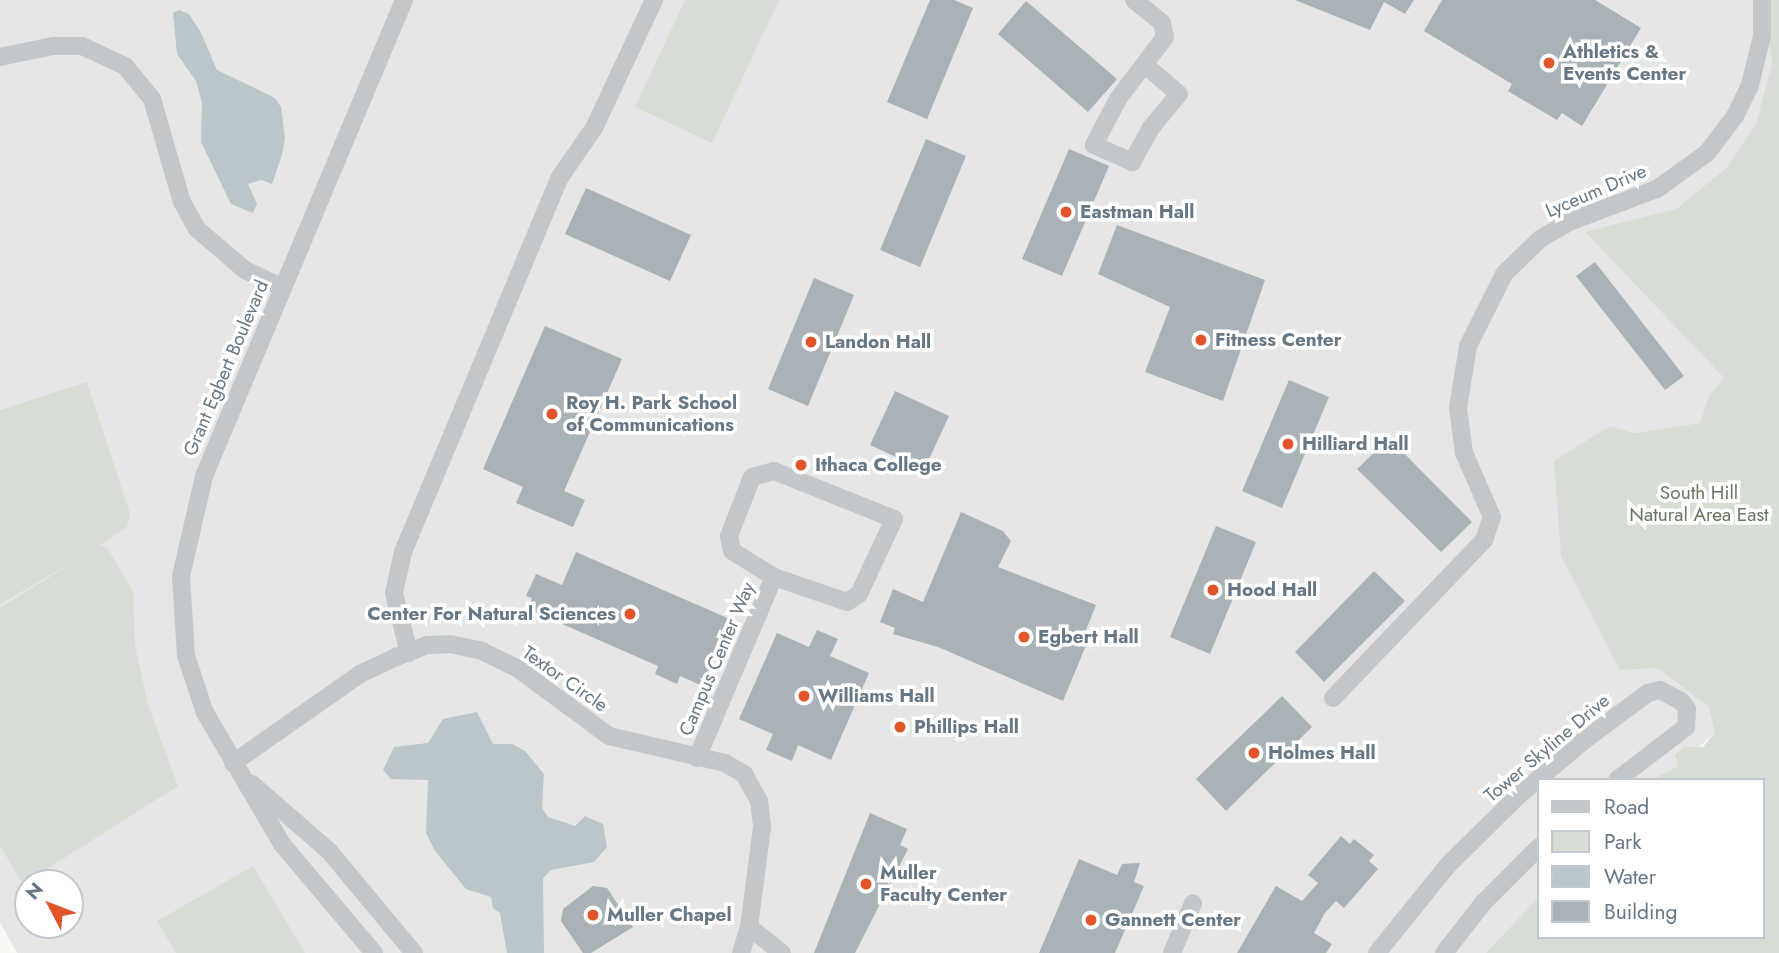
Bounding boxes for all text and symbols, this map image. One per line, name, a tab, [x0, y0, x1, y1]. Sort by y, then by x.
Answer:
place label: Athletics & Events Center	[1563, 41, 1686, 85]
marker: Athletics & Events Center	[1541, 55, 1557, 71]
street label: Lyceum Drive	[1542, 160, 1650, 222]
place label: Eastman Hall	[1080, 201, 1194, 223]
marker: Eastman Hall	[1058, 204, 1074, 220]
street label: Grant Egbert Boulevard	[179, 277, 273, 459]
place label: Fitness Center	[1215, 329, 1342, 351]
place label: Landon Hall	[825, 331, 931, 353]
marker: Fitness Center	[1193, 332, 1209, 348]
marker: Landon Hall	[803, 334, 819, 350]
place label: Roy H. Park School of Communications	[566, 392, 737, 436]
marker: Roy H. Park School of Communications	[544, 406, 560, 422]
place label: Hilliard Hall	[1302, 433, 1409, 455]
marker: Hilliard Hall	[1280, 436, 1296, 452]
place label: Ithaca College	[815, 454, 942, 476]
marker: Ithaca College	[793, 457, 809, 473]
park label: South Hill Natural Area East	[1629, 482, 1769, 526]
street label: Campus Center Way	[674, 579, 760, 739]
place label: Hood Hall	[1227, 579, 1317, 601]
marker: Hood Hall	[1205, 582, 1221, 598]
place label: Center For Natural Sciences	[367, 603, 616, 625]
marker: Center For Natural Sciences	[622, 606, 638, 622]
place label: Egbert Hall	[1038, 626, 1139, 648]
marker: Egbert Hall	[1016, 629, 1032, 645]
street label: Textor Circle	[518, 641, 612, 717]
place label: Williams Hall	[818, 685, 935, 707]
marker: Williams Hall	[796, 688, 812, 704]
street label: Tower Skyline Drive	[1480, 689, 1614, 807]
place label: Phillips Hall	[914, 716, 1019, 738]
marker: Phillips Hall	[892, 719, 908, 735]
place label: Holmes Hall	[1268, 742, 1376, 764]
marker: Holmes Hall	[1246, 745, 1262, 761]
legend	[1538, 778, 1765, 939]
text: Road	[1604, 792, 1649, 822]
text: Park	[1604, 827, 1641, 857]
place label: Muller Faculty Center	[880, 862, 1007, 906]
text: Water	[1604, 862, 1656, 892]
north arrow	[14, 869, 84, 939]
text: N	[19, 876, 50, 906]
marker: Muller Faculty Center	[858, 876, 874, 892]
text: Building	[1604, 897, 1677, 927]
place label: Muller Chapel	[607, 904, 732, 926]
marker: Muller Chapel	[585, 907, 601, 923]
place label: Gannett Center	[1105, 909, 1241, 931]
marker: Gannett Center	[1083, 912, 1099, 928]

